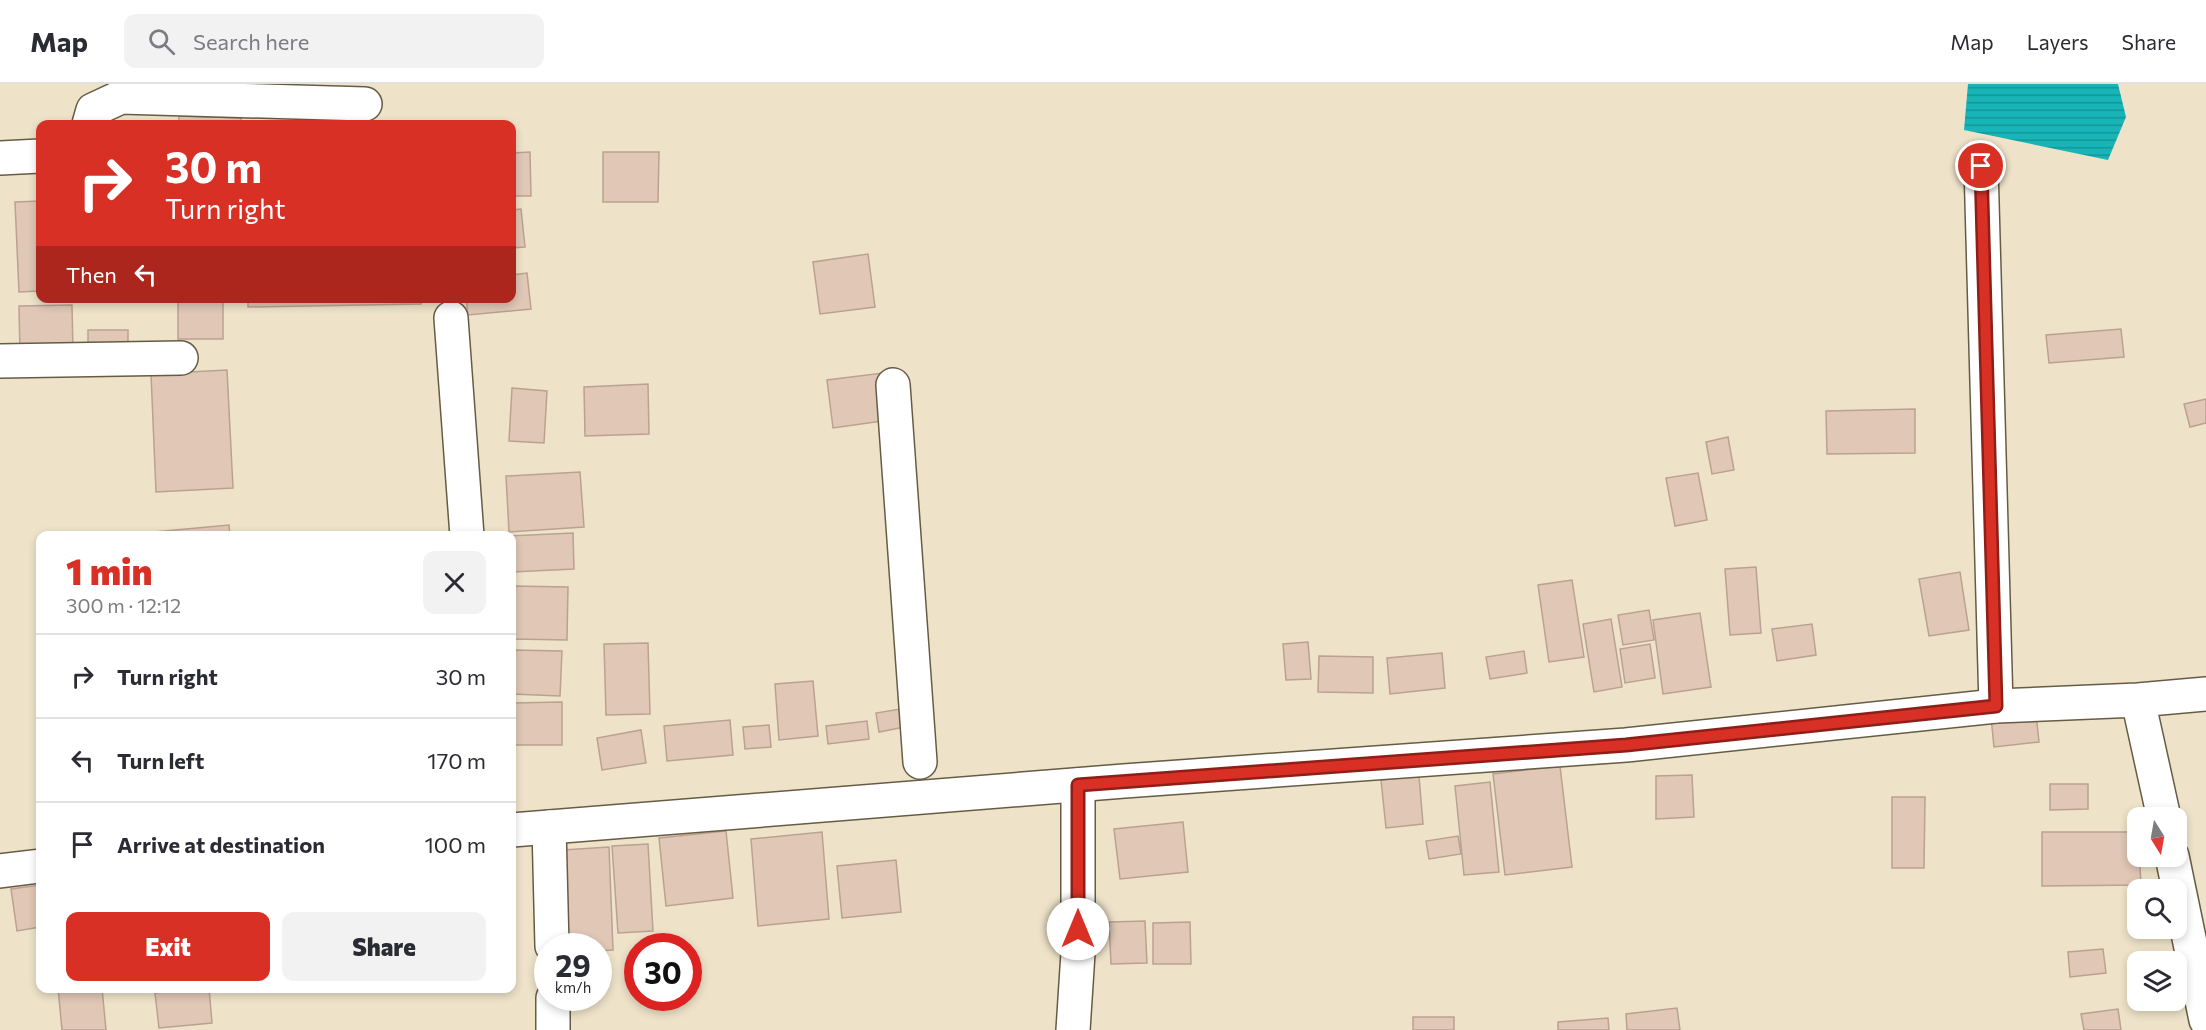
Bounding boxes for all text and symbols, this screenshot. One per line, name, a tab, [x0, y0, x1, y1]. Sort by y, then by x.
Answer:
search box	[124, 14, 544, 68]
text: Map	[30, 24, 88, 58]
icon: search	[145, 25, 178, 58]
text: Search here	[193, 28, 309, 55]
text: Map	[1950, 29, 1994, 54]
text: Layers	[2027, 29, 2089, 54]
text: Share	[2122, 29, 2176, 54]
text: 30 m	[165, 140, 262, 192]
pin	[1955, 140, 2006, 191]
icon: right	[66, 144, 144, 222]
icon: arrive	[1964, 149, 1997, 182]
text: Turn right	[165, 192, 285, 225]
icon: left	[129, 258, 162, 291]
text: Then	[66, 261, 117, 288]
text: 1 min	[66, 548, 152, 592]
button: close	[423, 551, 486, 614]
text: 300 m · 12:12	[66, 593, 181, 617]
icon: right	[66, 660, 99, 693]
text: Turn right	[117, 663, 218, 690]
text: 30 m	[436, 663, 486, 690]
icon: left	[66, 744, 99, 777]
text: Turn left	[117, 747, 204, 774]
text: 170 m	[427, 747, 486, 774]
north arrow	[2127, 807, 2187, 867]
map controls	[2127, 807, 2187, 1011]
icon: arrive	[66, 828, 99, 861]
text: Arrive at destination	[117, 831, 325, 858]
text: 100 m	[424, 831, 486, 858]
button: search	[2127, 879, 2187, 939]
position arrow	[1046, 897, 1110, 961]
button: Exit	[66, 912, 270, 981]
button: Share	[282, 912, 486, 981]
speed limit sign: 30	[624, 933, 702, 1011]
text: 29	[555, 946, 591, 983]
button: layers	[2127, 951, 2187, 1011]
text: km/h	[555, 978, 591, 996]

